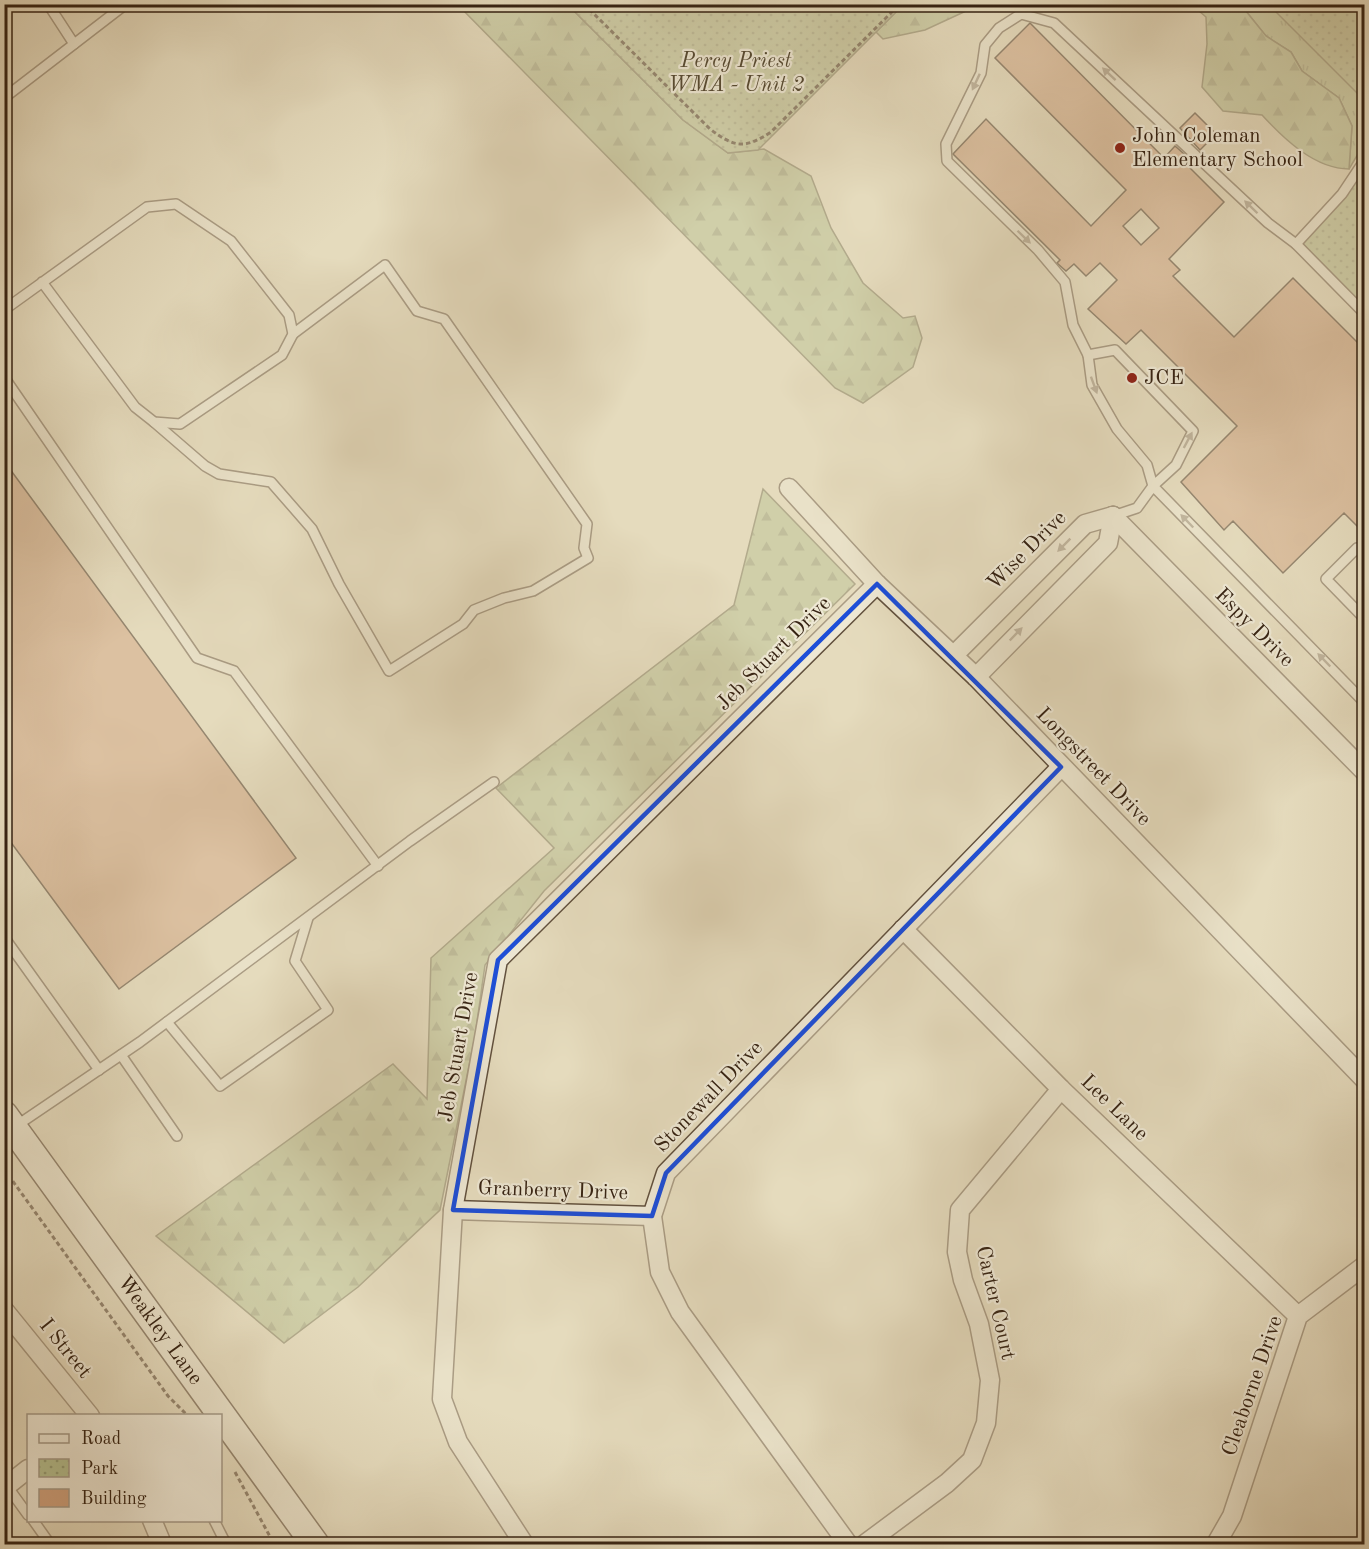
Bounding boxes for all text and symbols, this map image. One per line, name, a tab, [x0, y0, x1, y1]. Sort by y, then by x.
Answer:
park label: Percy Priest WMA - Unit 2	[668, 51, 804, 96]
one-way arrow	[1102, 67, 1116, 81]
one-way arrow	[972, 73, 981, 90]
place label: John Coleman Elementary School	[1132, 126, 1303, 171]
marker: John Coleman Elementary School	[1113, 141, 1127, 155]
one-way arrow	[1243, 200, 1258, 214]
one-way arrow	[1017, 230, 1032, 244]
place label: JCE	[1144, 368, 1184, 389]
marker: JCE	[1125, 371, 1139, 385]
one-way arrow	[1089, 376, 1099, 394]
one-way arrow	[1184, 432, 1193, 449]
street label: Wise Drive	[983, 507, 1071, 595]
one-way arrow	[1180, 513, 1194, 528]
one-way arrow	[1058, 537, 1072, 551]
street label: Espy Drive	[1211, 585, 1297, 671]
street label: Jeb Stuart Drive	[713, 593, 835, 715]
one-way arrow	[1009, 627, 1023, 642]
one-way arrow	[1317, 653, 1331, 667]
street label: Longstreet Drive	[1032, 704, 1154, 830]
street label: Jeb Stuart Drive	[435, 970, 483, 1124]
street label: Stonewall Drive	[651, 1037, 767, 1157]
street label: Lee Lane	[1076, 1071, 1152, 1145]
street label: Granberry Drive	[477, 1178, 629, 1204]
street label: Carter Court	[972, 1244, 1018, 1362]
street label: Weakley Lane	[114, 1272, 207, 1389]
street label: Cleaborne Drive	[1219, 1313, 1287, 1459]
street label: I Street	[35, 1315, 95, 1383]
legend	[27, 1414, 222, 1522]
text: Road	[81, 1430, 121, 1448]
text: Park	[81, 1460, 118, 1478]
text: Building	[81, 1490, 147, 1508]

